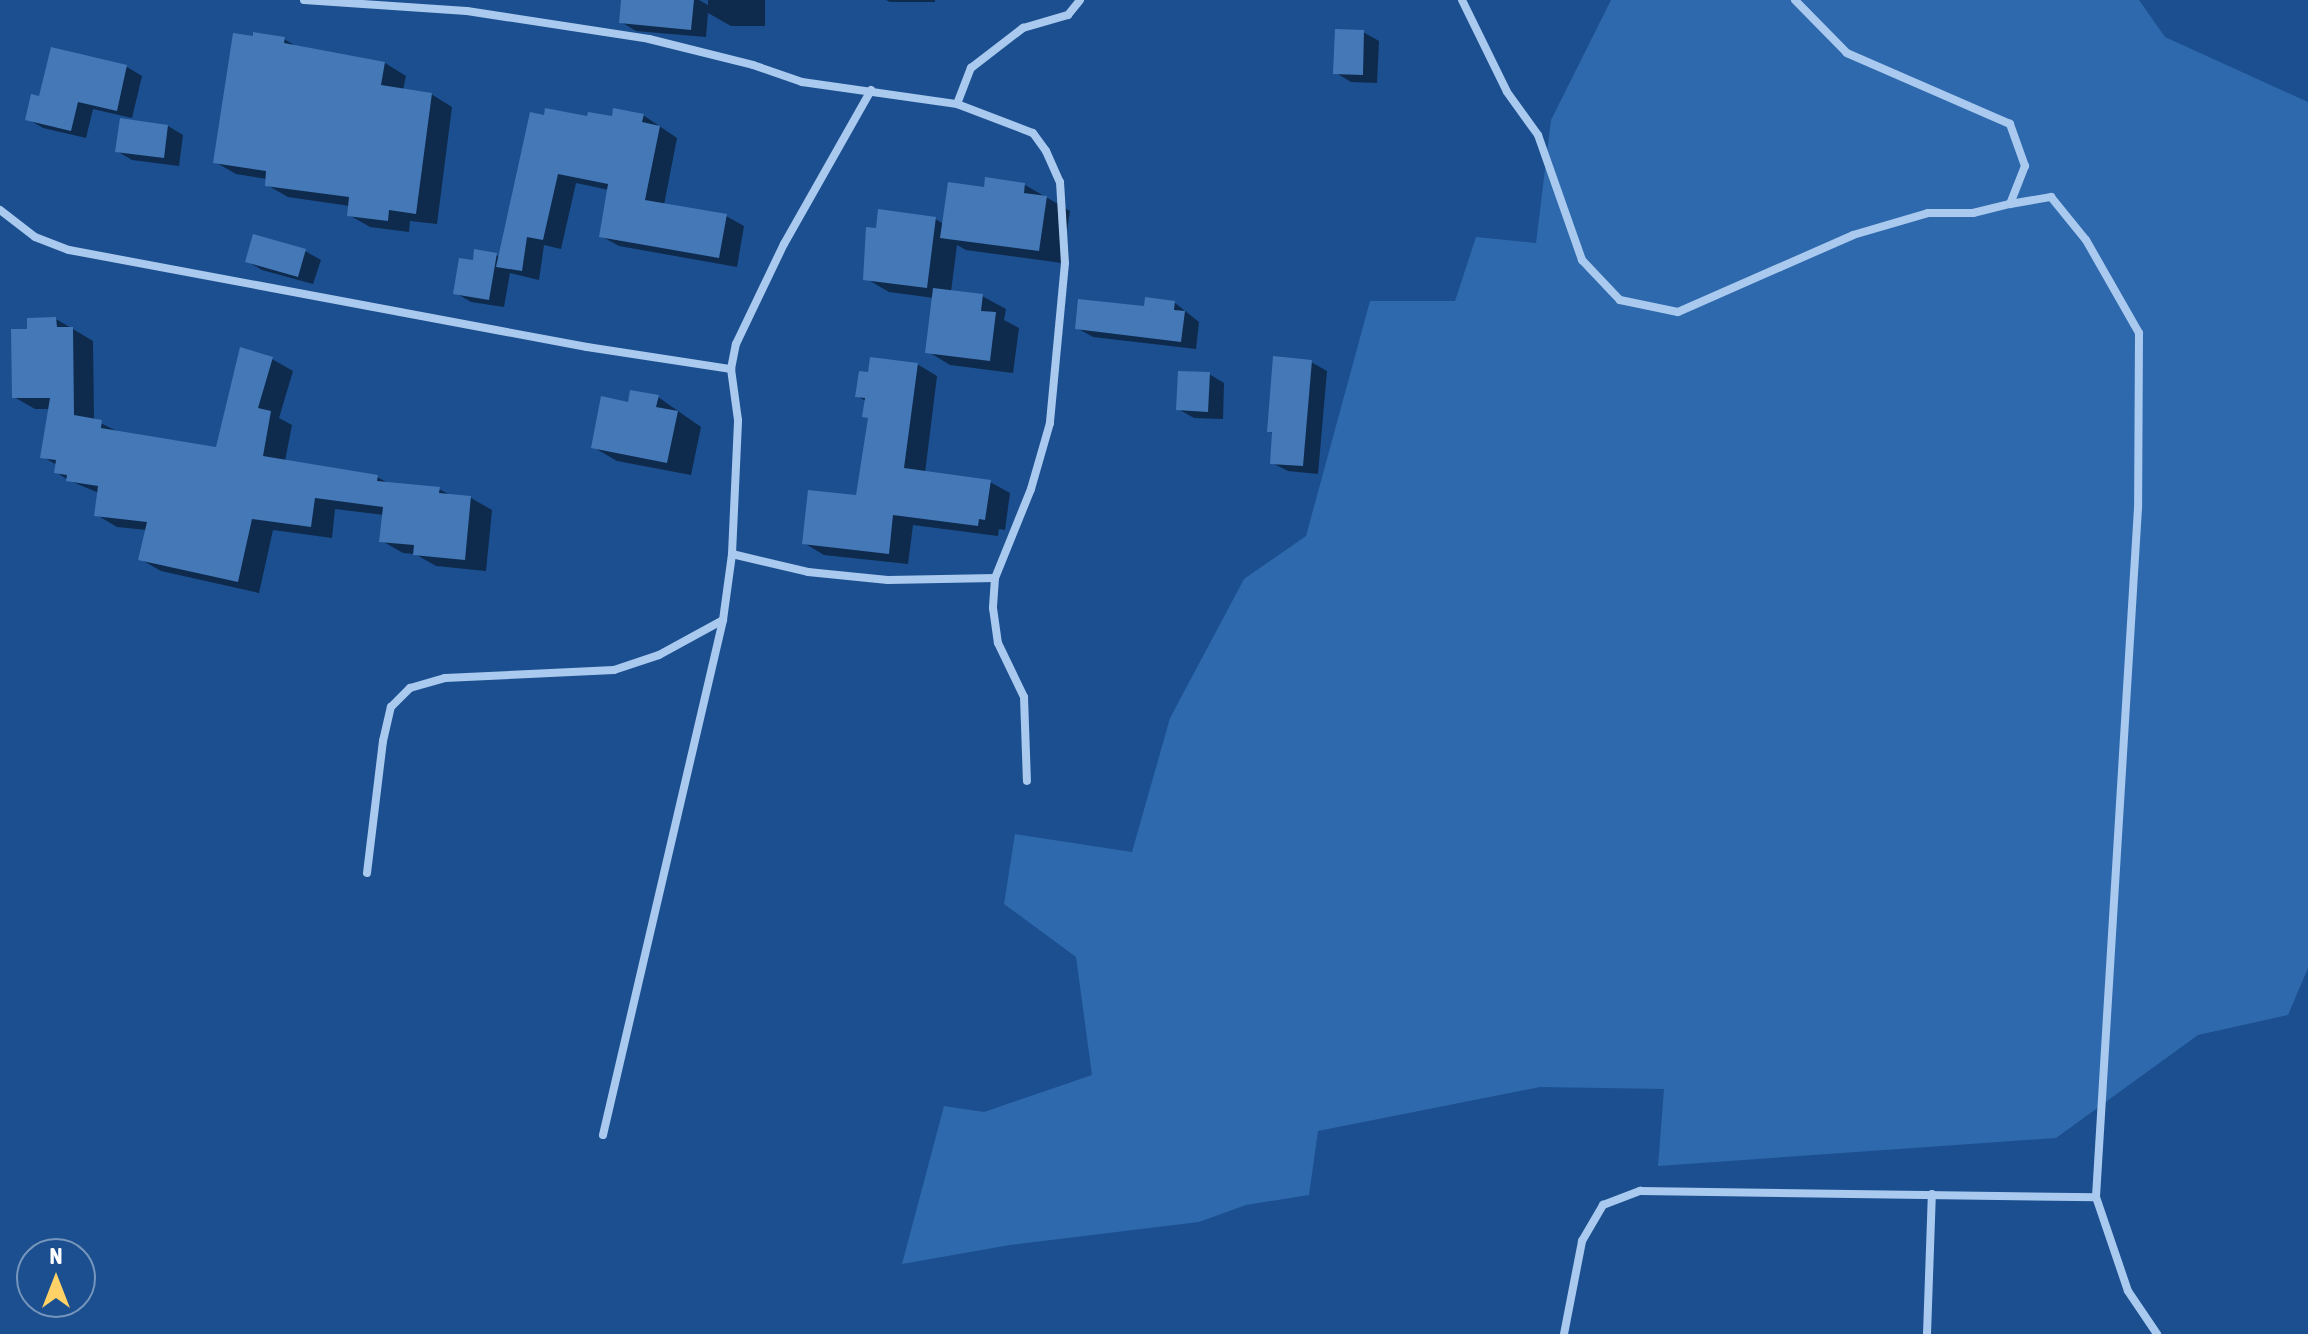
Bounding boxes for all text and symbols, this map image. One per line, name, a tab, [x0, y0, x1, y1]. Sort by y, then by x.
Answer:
north arrow	[16, 1238, 96, 1318]
text: N	[50, 1243, 62, 1269]

